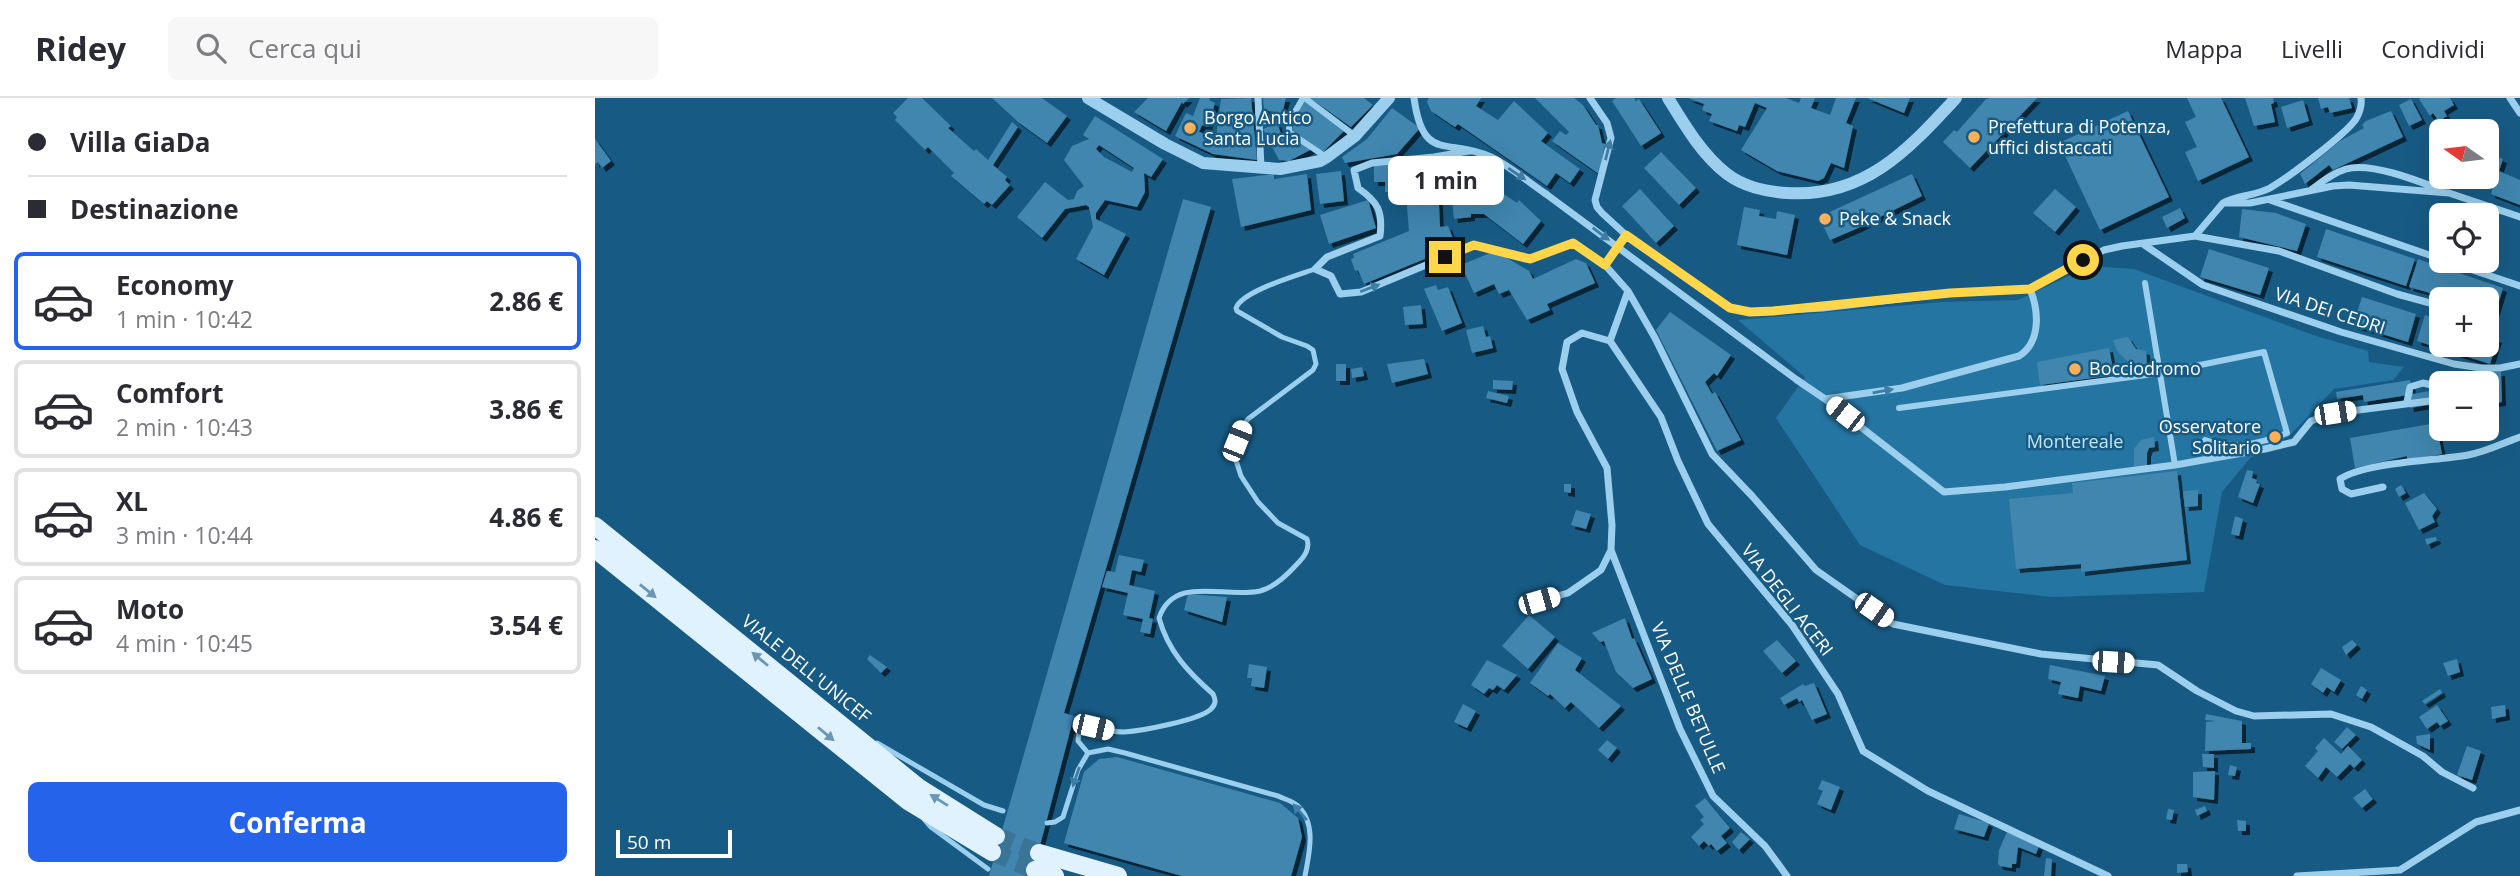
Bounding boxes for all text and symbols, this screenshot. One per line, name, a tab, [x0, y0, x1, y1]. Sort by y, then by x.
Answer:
search box	[168, 17, 658, 80]
text: Ridey	[35, 26, 126, 71]
icon: search	[192, 29, 230, 67]
text: Cerca qui	[248, 30, 362, 66]
text: Mappa	[2165, 32, 2243, 65]
text: Livelli	[2281, 32, 2343, 65]
text: Condividi	[2381, 32, 2485, 65]
place label: Borgo Antico Santa Lucia	[1204, 105, 1312, 150]
place label: Prefettura di Potenza, uffici distaccati	[1988, 114, 2171, 159]
north arrow	[2429, 119, 2499, 189]
map controls	[2429, 119, 2499, 441]
marker: Borgo Antico Santa Lucia	[1182, 120, 1198, 136]
text: Villa GiaDa	[70, 124, 211, 160]
marker: Prefettura di Potenza, uffici distaccati	[1966, 129, 1982, 145]
one-way arrow	[1603, 139, 1614, 161]
callout: 1 min	[1387, 156, 1503, 204]
text: 1 min	[1414, 164, 1478, 196]
one-way arrow	[1508, 167, 1526, 181]
text: Destinazione	[70, 191, 239, 227]
button: locate	[2429, 203, 2499, 273]
place label: Peke & Snack	[1839, 206, 1951, 230]
marker: Peke & Snack	[1817, 211, 1833, 227]
one-way arrow	[1592, 227, 1610, 241]
route end	[1429, 241, 1461, 273]
route start	[2067, 244, 2099, 276]
text: Economy	[116, 267, 234, 303]
icon: car	[32, 270, 95, 333]
street label: VIA DEI CEDRI	[2272, 281, 2389, 339]
one-way arrow	[1359, 282, 1380, 293]
text: 2.86 €	[489, 283, 563, 319]
button: +	[2429, 287, 2499, 357]
text: 1 min · 10:42	[116, 303, 253, 335]
place label: Bocciodromo	[2089, 356, 2201, 380]
marker: Bocciodromo	[2067, 361, 2083, 377]
button: −	[2429, 371, 2499, 441]
text: Comfort	[116, 375, 223, 411]
icon: car	[32, 378, 95, 441]
one-way arrow	[1872, 385, 1894, 396]
text: 3.86 €	[489, 391, 563, 427]
car	[1822, 393, 1869, 435]
car	[2313, 399, 2358, 427]
text: 2 min · 10:43	[116, 411, 253, 443]
place label: Osservatore Solitario	[2159, 414, 2261, 459]
car	[1220, 418, 1255, 464]
park label: Montereale	[2027, 429, 2123, 453]
marker: Osservatore Solitario	[2267, 429, 2283, 445]
text: XL	[116, 483, 148, 519]
icon: car	[32, 486, 95, 549]
text: 4.86 €	[489, 499, 563, 535]
text: 3 min · 10:44	[116, 519, 253, 551]
street label: VIA DEGLI ACERI	[1736, 538, 1839, 660]
one-way arrow	[639, 584, 657, 599]
car	[1516, 585, 1563, 617]
car	[1851, 589, 1898, 631]
text: Moto	[116, 591, 184, 627]
icon: car	[32, 594, 95, 657]
text: 3.54 €	[489, 607, 563, 643]
street label: VIALE DELL'UNICEF	[737, 609, 876, 728]
street label: VIA DELLE BETULLE	[1646, 618, 1732, 777]
text: 4 min · 10:45	[116, 627, 253, 659]
car	[2092, 650, 2135, 674]
one-way arrow	[751, 651, 769, 667]
car	[1071, 712, 1116, 742]
one-way arrow	[817, 726, 834, 741]
one-way arrow	[1070, 766, 1081, 787]
button: Conferma	[28, 782, 567, 862]
one-way arrow	[929, 793, 948, 806]
one-way arrow	[1292, 803, 1308, 821]
scale bar	[616, 827, 731, 859]
text: 50 m	[627, 829, 671, 855]

